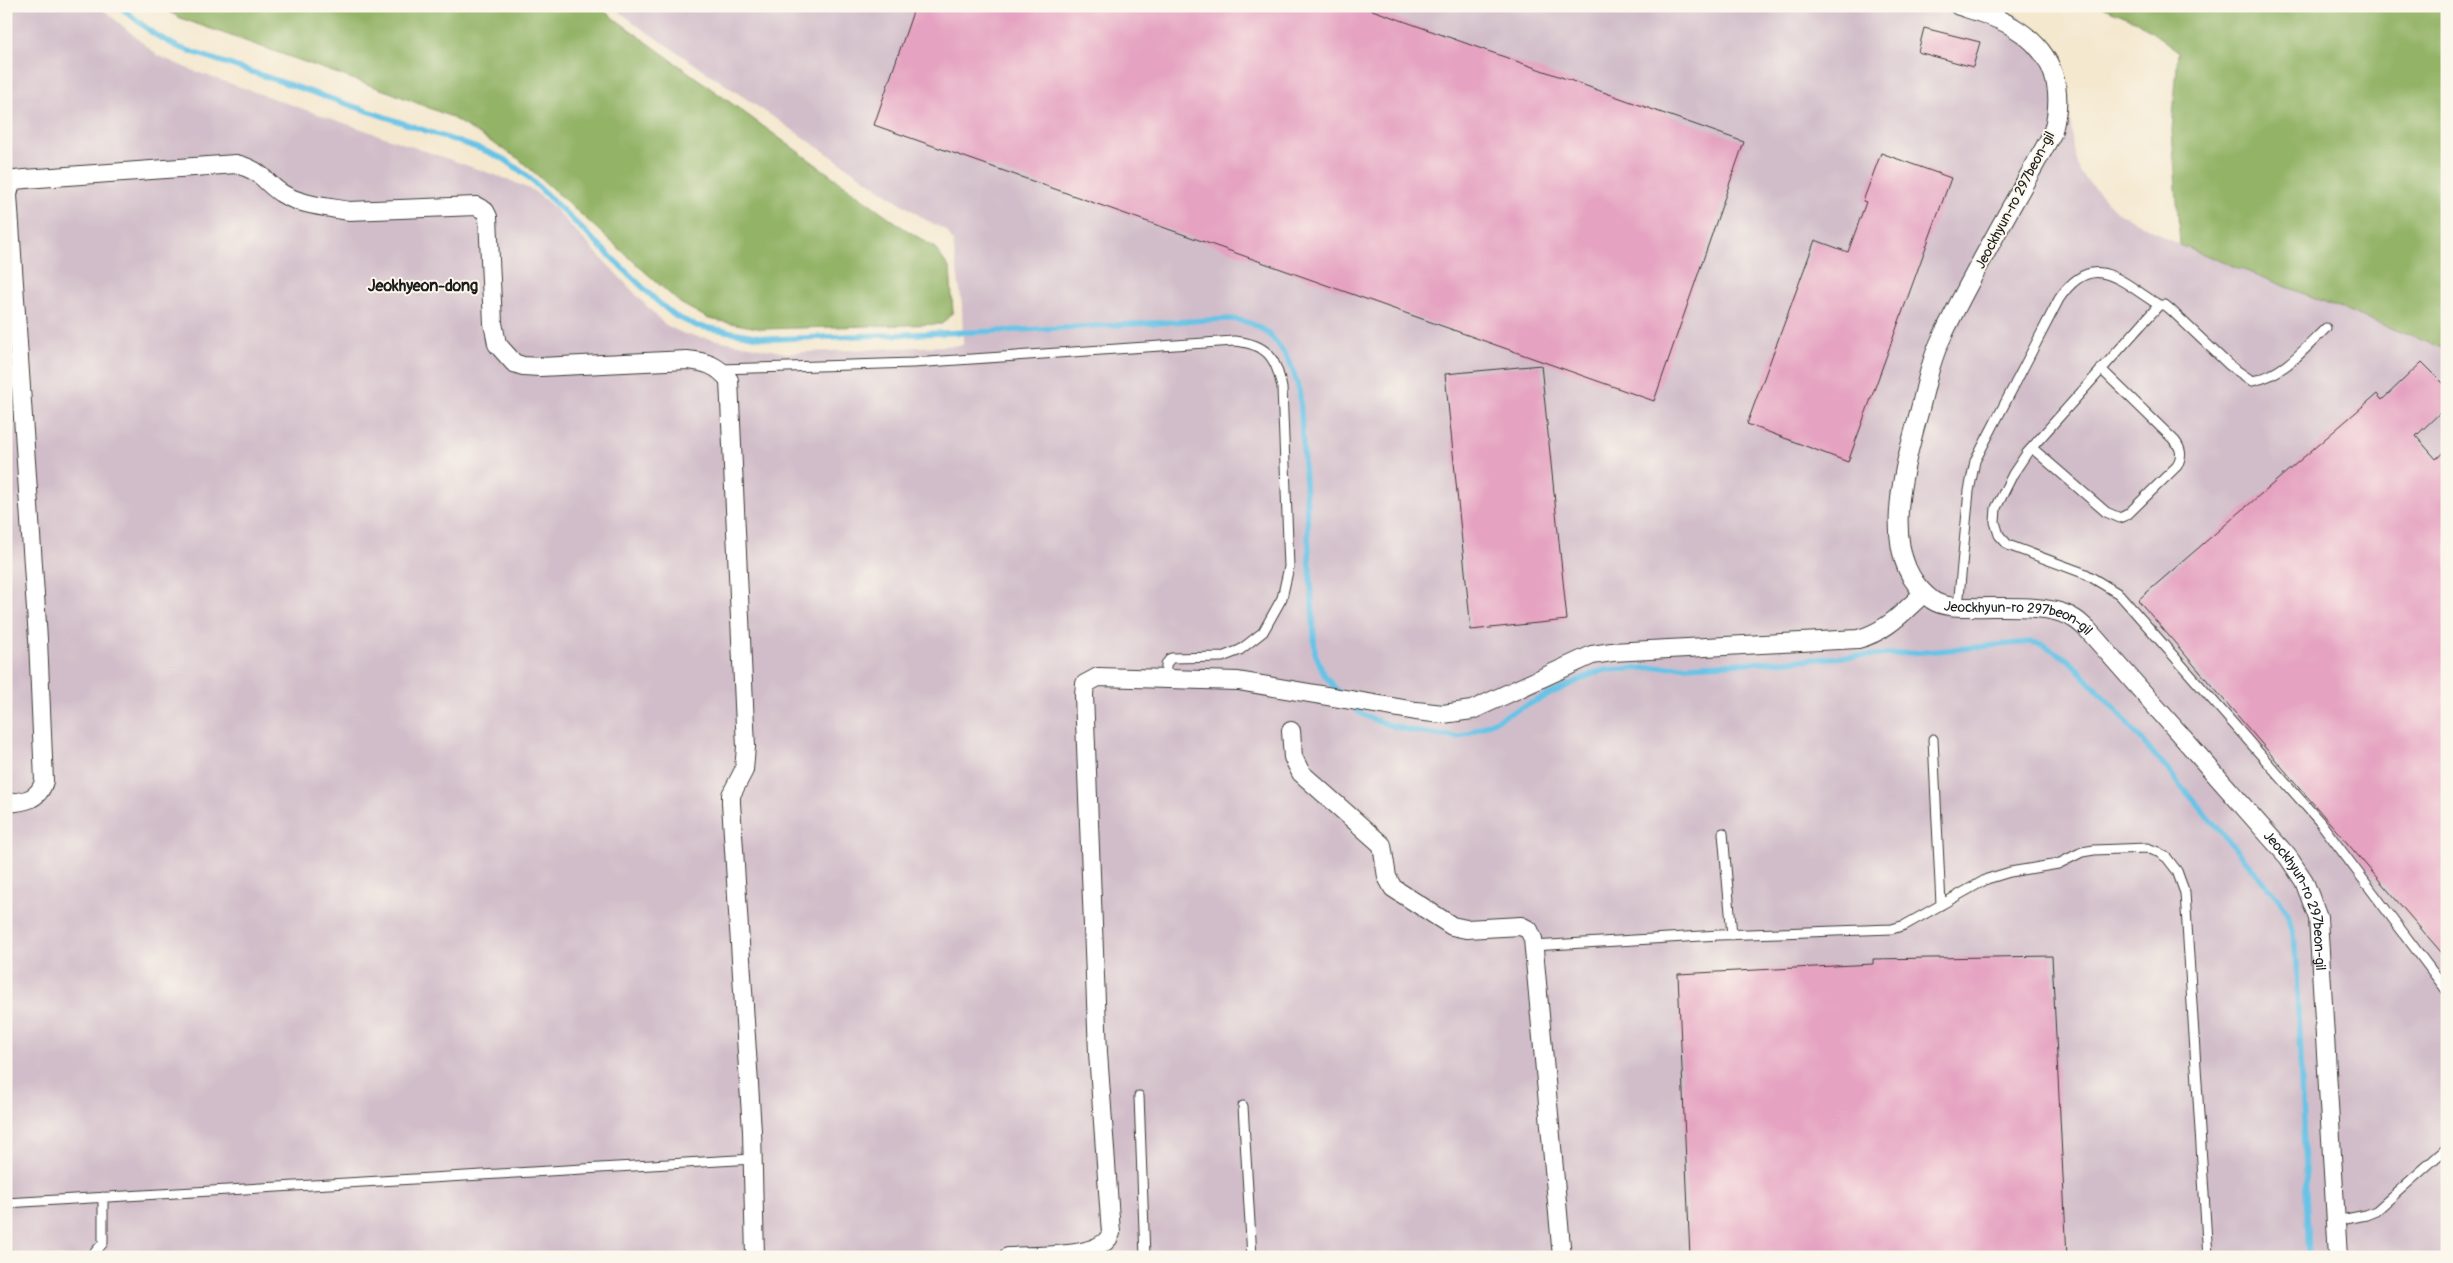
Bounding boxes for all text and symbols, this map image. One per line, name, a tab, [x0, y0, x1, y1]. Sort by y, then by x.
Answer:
street label: Jeockhyun-ro 297beon-gil	[1972, 128, 2058, 272]
district label: Jeokhyeon-dong	[368, 276, 478, 296]
street label: Jeockhyun-ro 297beon-gil	[1943, 597, 2097, 638]
street label: Jeockhyun-ro 297beon-gil	[2260, 827, 2330, 971]

